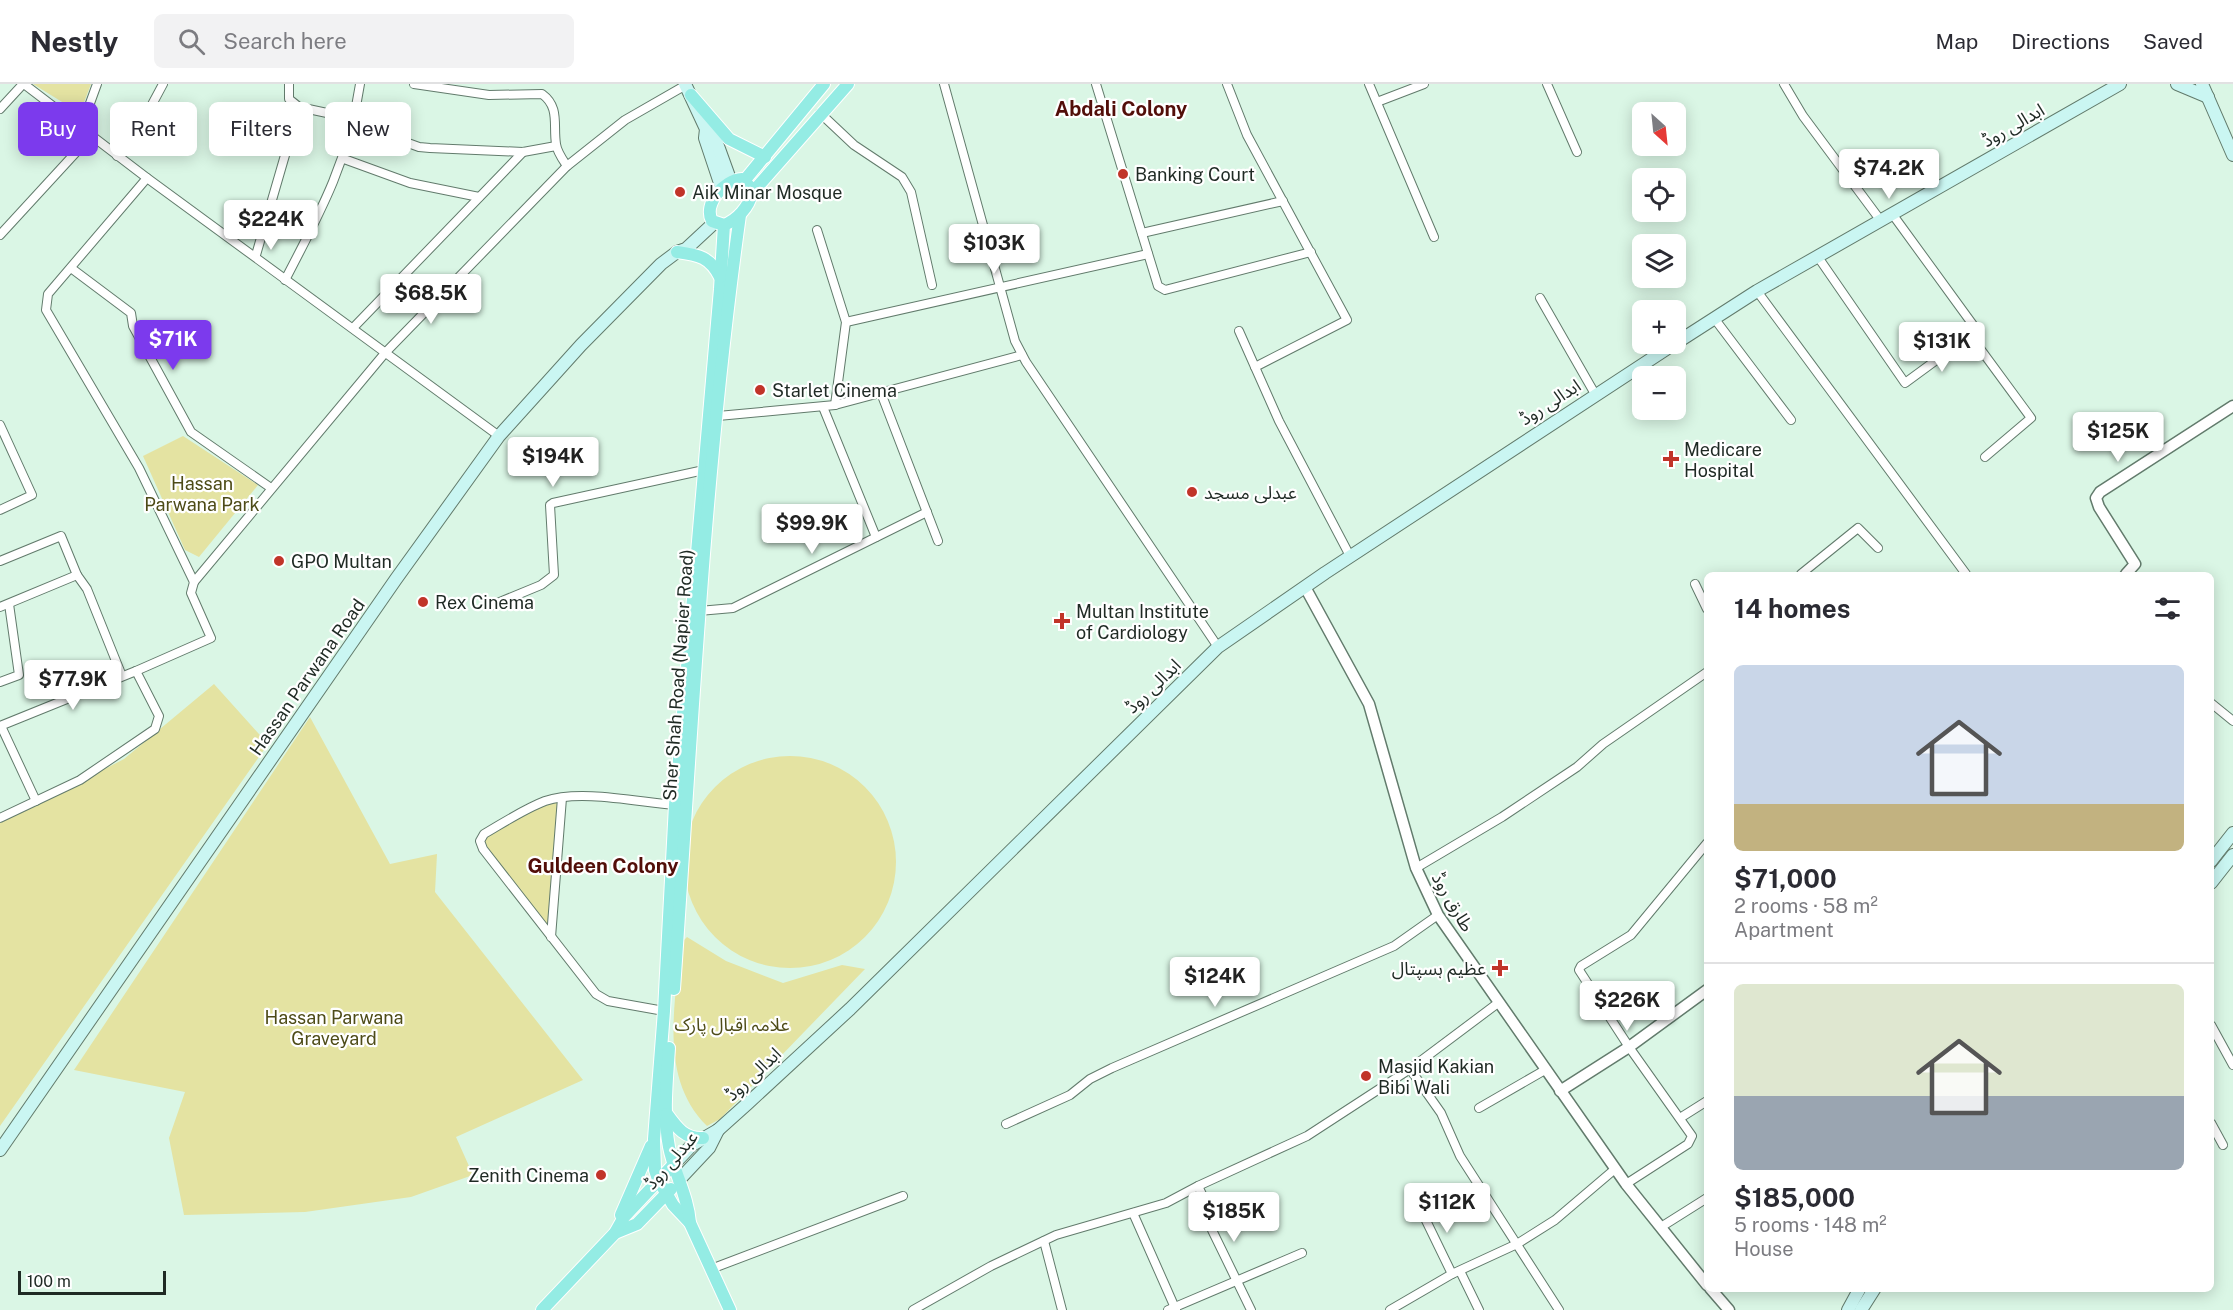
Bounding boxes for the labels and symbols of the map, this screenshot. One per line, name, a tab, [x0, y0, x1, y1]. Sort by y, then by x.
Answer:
district label: Abdali Colony	[1055, 97, 1187, 121]
street label: ابدالی روڈ	[1978, 99, 2048, 152]
north arrow	[1632, 102, 1686, 156]
pin: $74.2K	[1840, 149, 1938, 200]
place label: Banking Court	[1135, 164, 1255, 185]
marker: Banking Court	[1116, 167, 1130, 181]
place label: Aik Minar Mosque	[692, 182, 842, 203]
marker: Aik Minar Mosque	[673, 185, 687, 199]
pin: $224K	[229, 200, 313, 251]
pin: $103K	[952, 224, 1036, 275]
pin: $68.5K	[382, 274, 480, 325]
pin: $71K	[137, 320, 209, 371]
pin: $131K	[1900, 322, 1984, 373]
street label: ابدالی روڈ	[1516, 375, 1585, 430]
place label: Starlet Cinema	[772, 380, 897, 401]
marker: Starlet Cinema	[753, 383, 767, 397]
pin: $125K	[2076, 412, 2160, 463]
pin: $194K	[511, 437, 595, 488]
place label: Medicare Hospital	[1684, 439, 1762, 481]
marker: Medicare Hospital	[1662, 450, 1680, 468]
park label: Hassan Parwana Park	[144, 473, 260, 515]
place label: عبدلی مسجد	[1204, 482, 1297, 504]
marker: عبدلی مسجد	[1185, 485, 1199, 499]
pin: $99.9K	[763, 504, 861, 555]
street label: Sher Shah Road (Napier Road)	[659, 549, 697, 801]
place label: GPO Multan	[291, 551, 392, 572]
marker: GPO Multan	[272, 554, 286, 568]
place label: Rex Cinema	[435, 592, 534, 613]
street label: Hassan Parwana Road	[245, 595, 369, 759]
marker: Rex Cinema	[416, 595, 430, 609]
place label: Multan Institute of Cardiology	[1076, 601, 1209, 643]
marker: Multan Institute of Cardiology	[1053, 612, 1071, 630]
street label: ابدالی روڈ	[1121, 655, 1186, 718]
pin: $77.9K	[24, 660, 122, 711]
district label: Guldeen Colony	[528, 854, 678, 878]
street label: طارق روڈ	[1427, 869, 1478, 936]
pin: $124K	[1173, 957, 1257, 1008]
place label: عظیم ہسپتال	[1392, 958, 1486, 982]
marker: عظیم ہسپتال	[1491, 959, 1509, 977]
pin: $226K	[1585, 981, 1669, 1032]
park label: Hassan Parwana Graveyard	[264, 1007, 404, 1049]
park label: علامہ اقبال پارک	[674, 1014, 790, 1036]
street label: ابدالی روڈ	[721, 1043, 786, 1106]
place label: Masjid Kakian Bibi Wali	[1378, 1056, 1494, 1098]
marker: Masjid Kakian Bibi Wali	[1359, 1069, 1373, 1083]
street label: عبدلی روڈ	[640, 1127, 703, 1194]
place label: Zenith Cinema	[468, 1165, 589, 1186]
marker: Zenith Cinema	[594, 1168, 608, 1182]
pin: $112K	[1405, 1183, 1489, 1234]
pin: $185K	[1192, 1192, 1276, 1243]
scale bar	[18, 1268, 166, 1296]

